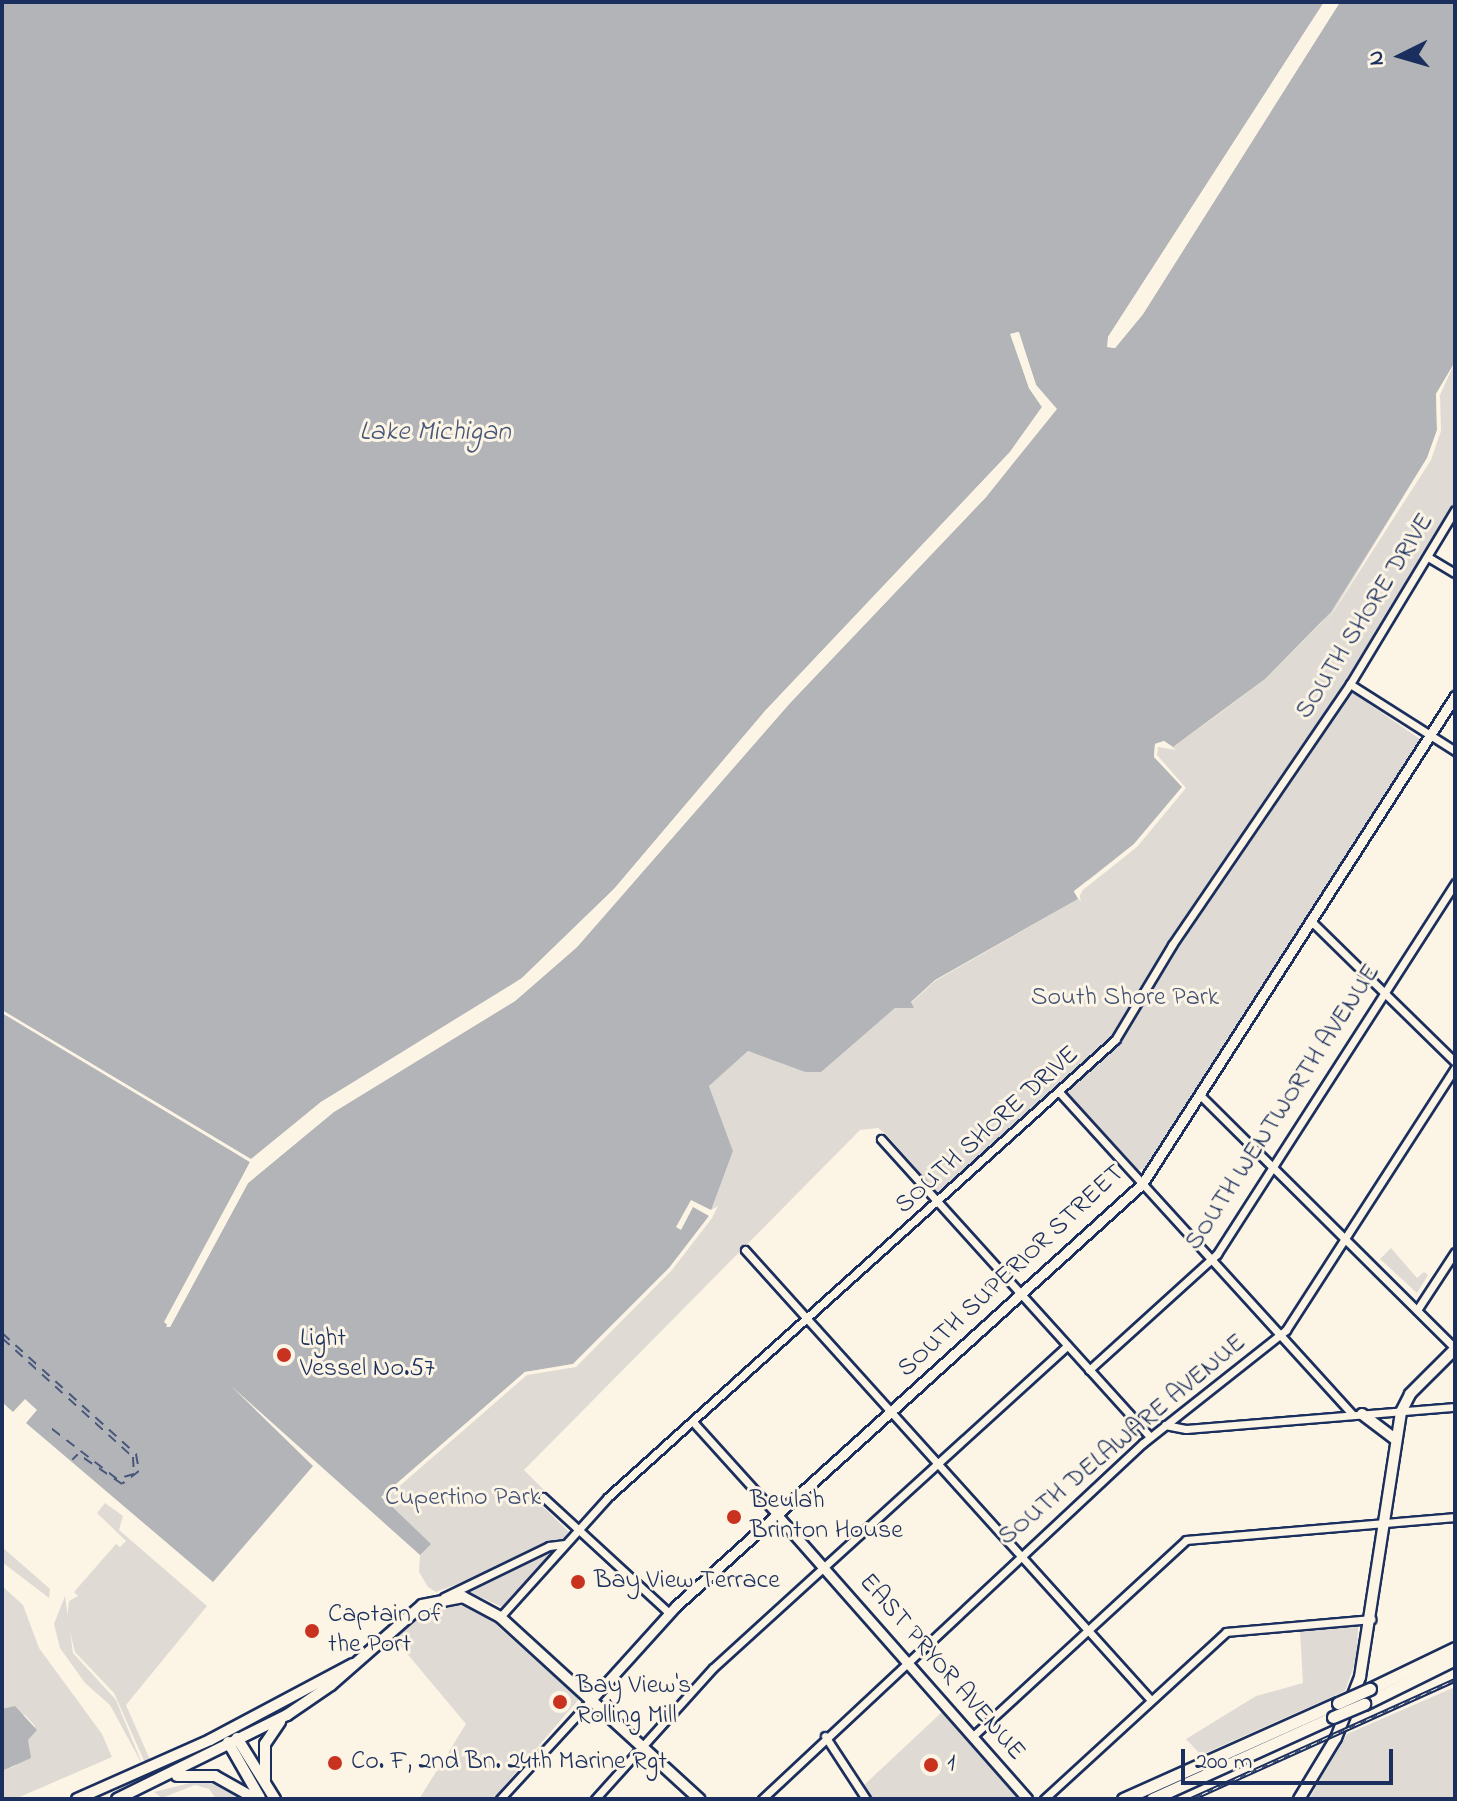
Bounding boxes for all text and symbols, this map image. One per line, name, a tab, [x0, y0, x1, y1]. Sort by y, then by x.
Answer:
north arrow	[1361, 16, 1441, 96]
text: N	[1361, 49, 1394, 67]
water label: Lake Michigan	[359, 416, 511, 450]
street label: SOUTH SHORE DRIVE	[1290, 508, 1442, 726]
street label: SOUTH WENTWORTH AVENUE	[1180, 959, 1388, 1257]
park label: South Shore Park	[1031, 983, 1219, 1015]
street label: SOUTH SHORE DRIVE	[890, 1040, 1086, 1222]
street label: SOUTH SUPERIOR STREET	[892, 1159, 1132, 1385]
place label: Light Vessel No.57	[300, 1324, 435, 1386]
street label: SOUTH DELAWARE AVENUE	[993, 1328, 1253, 1554]
marker: Light Vessel No.57	[275, 1346, 293, 1364]
park label: Cupertino Park	[385, 1483, 541, 1515]
place label: Beulah Brinton House	[750, 1486, 903, 1548]
marker: Beulah Brinton House	[725, 1508, 743, 1526]
place label: Bay View Terrace	[594, 1566, 780, 1598]
street label: EAST PRYOR AVENUE	[851, 1568, 1031, 1768]
marker: Bay View Terrace	[569, 1573, 587, 1591]
place label: Captain of the Port	[328, 1600, 443, 1662]
marker: Captain of the Port	[303, 1622, 321, 1640]
place label: Bay View's Rolling Mill	[576, 1671, 691, 1732]
marker: Bay View's Rolling Mill	[551, 1693, 569, 1711]
scale bar	[1185, 1733, 1397, 1783]
text: 200 m	[1195, 1745, 1252, 1780]
place label: Co. F, 2nd Bn. 24th Marine Rgt	[351, 1747, 667, 1779]
place label: 1	[947, 1749, 955, 1781]
marker: Co. F, 2nd Bn. 24th Marine Rgt	[326, 1754, 344, 1772]
marker: 1	[922, 1756, 940, 1774]

